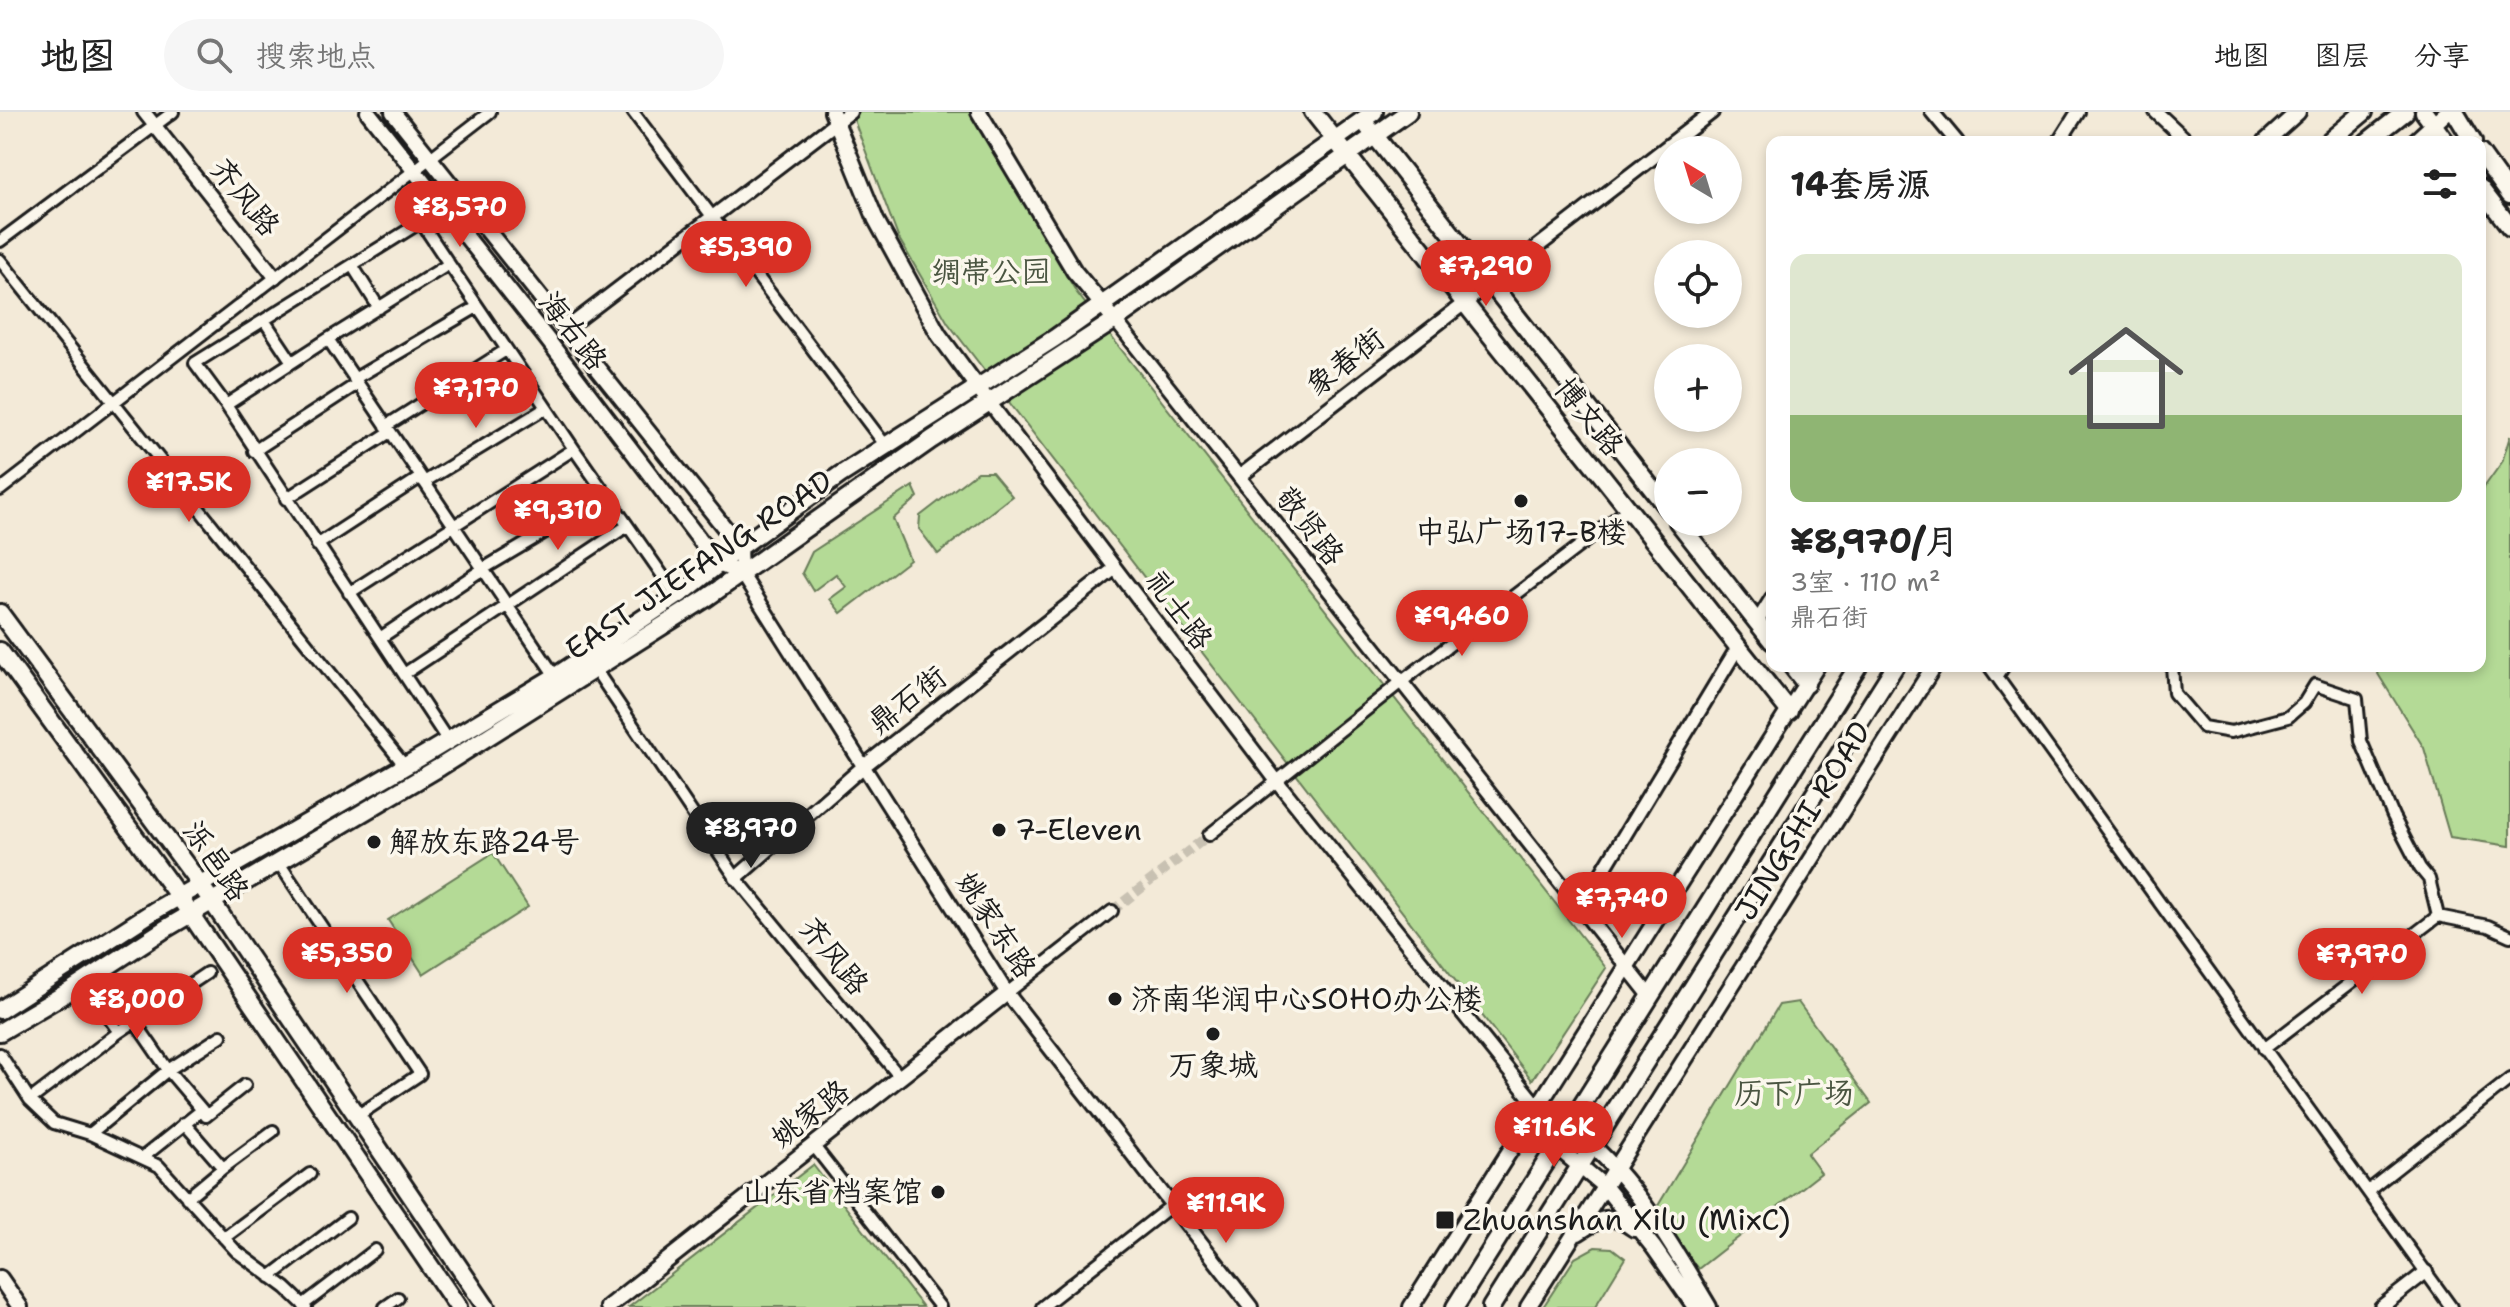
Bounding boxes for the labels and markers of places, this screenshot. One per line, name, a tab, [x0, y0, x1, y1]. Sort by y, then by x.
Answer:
pin: ¥8,570	[395, 181, 525, 249]
pin: ¥5,390	[681, 221, 811, 289]
pin: ¥7,290	[1421, 240, 1551, 308]
pin: ¥7,170	[411, 362, 541, 430]
pin: ¥17.5K	[124, 456, 254, 524]
pin: ¥9,310	[493, 484, 623, 552]
marker: 中弘广场17-B楼	[1512, 492, 1530, 510]
place label: 中弘广场17-B楼	[1415, 511, 1627, 552]
pin: ¥9,460	[1397, 590, 1527, 658]
pin: ¥8,970	[686, 802, 816, 870]
place label: 7-Eleven	[1015, 809, 1142, 850]
place label: 解放东路24号	[390, 821, 580, 862]
marker: 7-Eleven	[990, 821, 1008, 839]
marker: 解放东路24号	[365, 833, 383, 851]
pin: ¥7,740	[1557, 872, 1687, 940]
pin: ¥5,350	[282, 927, 412, 995]
pin: ¥7,970	[2297, 928, 2427, 996]
pin: ¥8,000	[72, 973, 202, 1041]
place label: 济南华润中心SOHO办公楼	[1131, 978, 1483, 1019]
marker: 济南华润中心SOHO办公楼	[1106, 990, 1124, 1008]
marker: 万象城	[1204, 1025, 1222, 1043]
place label: 万象城	[1168, 1044, 1258, 1085]
pin: ¥11.6K	[1489, 1101, 1619, 1169]
place label: 山东省档案馆	[742, 1171, 922, 1212]
pin: ¥11.9K	[1161, 1177, 1291, 1245]
marker: 山东省档案馆	[929, 1183, 947, 1201]
place label: Zhuanshan Xilu (MixC)	[1463, 1199, 1791, 1240]
marker: Zhuanshan Xilu (MixC)	[1434, 1209, 1456, 1231]

